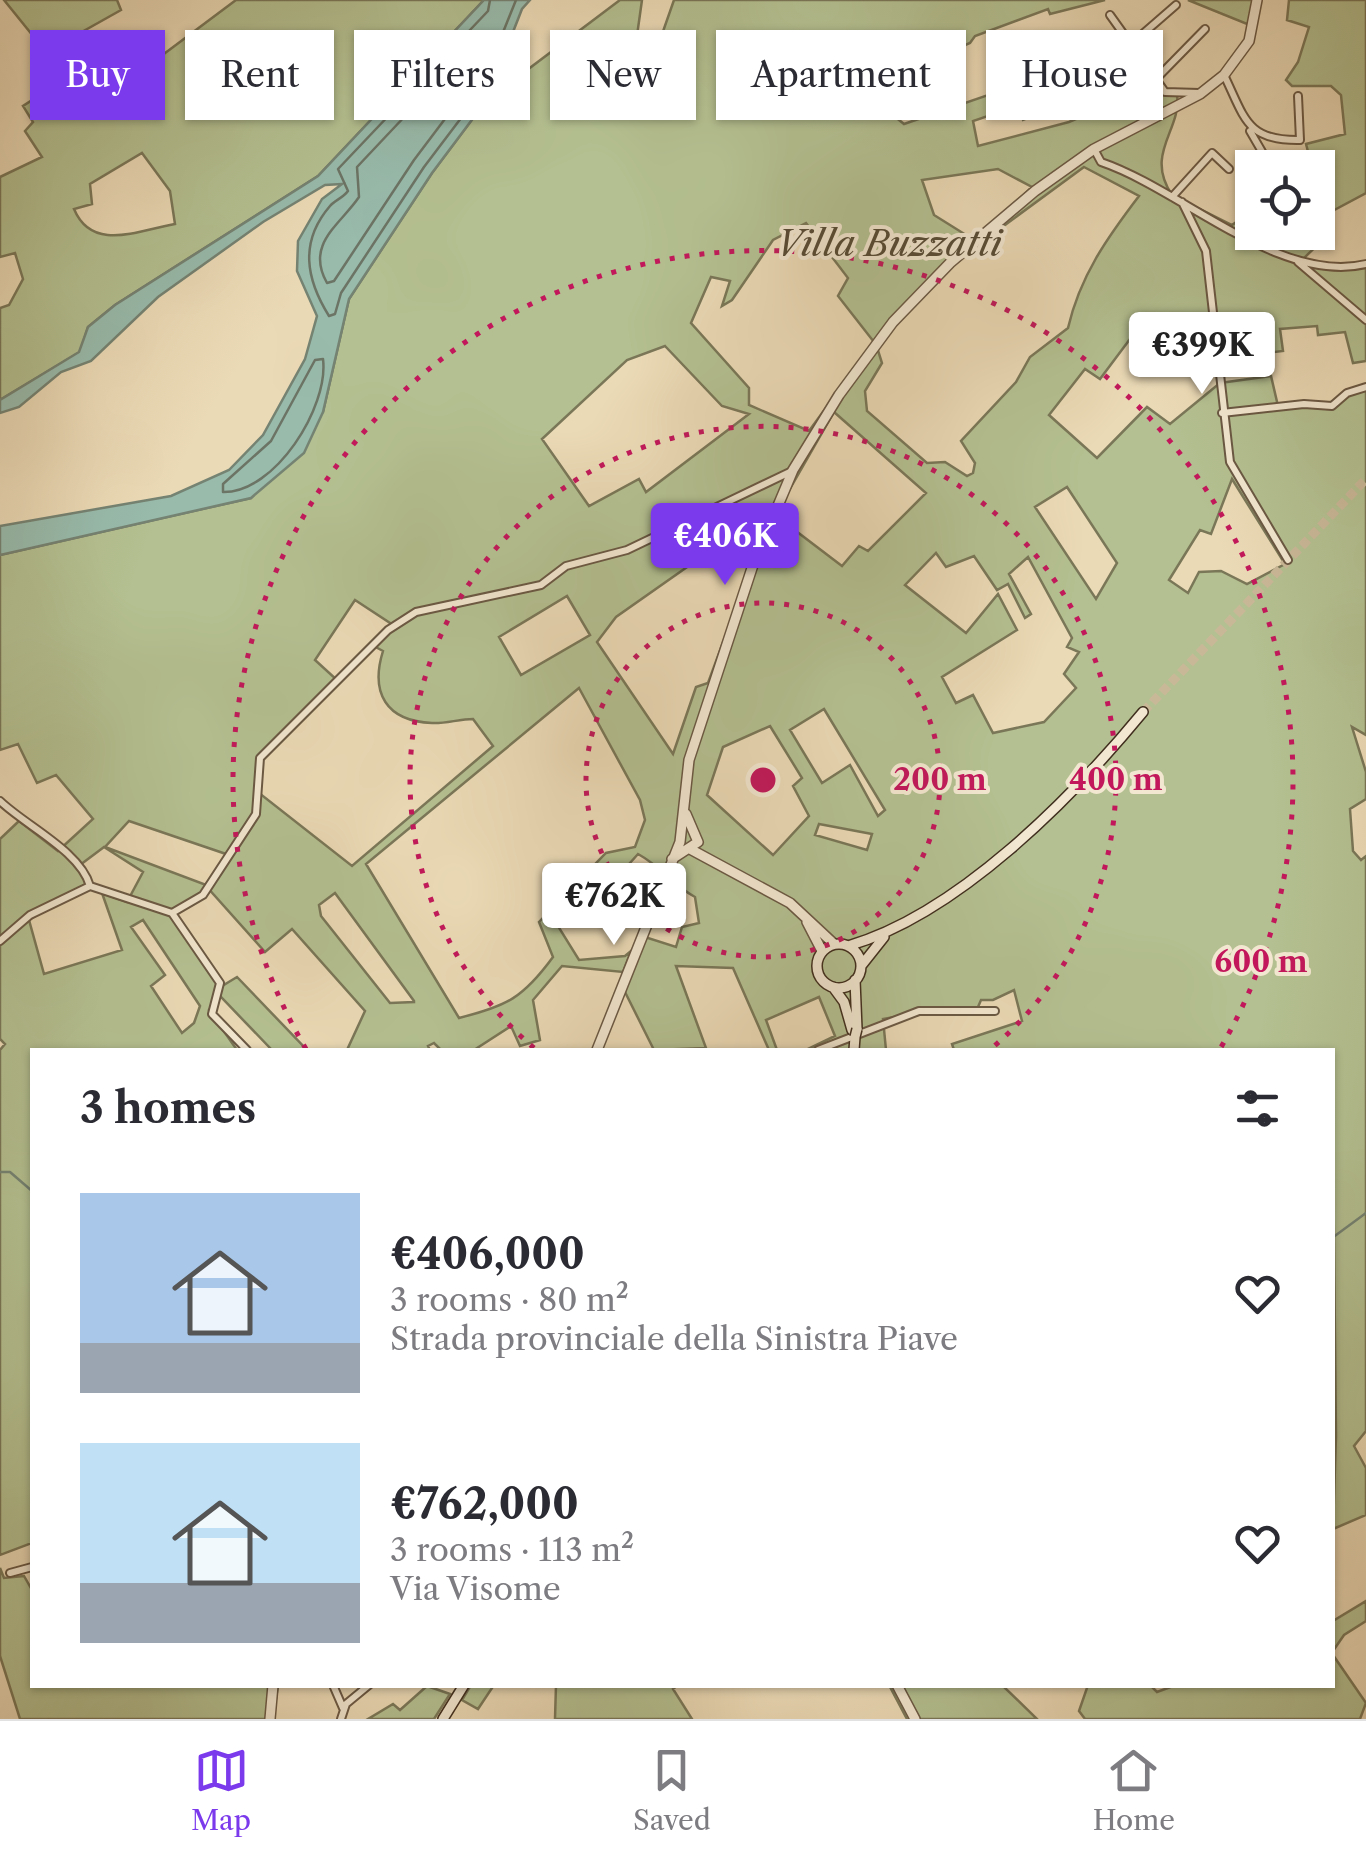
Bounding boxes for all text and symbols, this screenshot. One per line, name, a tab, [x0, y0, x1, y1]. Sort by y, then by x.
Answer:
chip: Buy	[30, 30, 165, 120]
chip: Rent	[185, 30, 334, 120]
chip: Filters	[354, 30, 530, 120]
chip: New	[550, 30, 696, 120]
chip: Apartment	[716, 30, 966, 120]
chip: House	[986, 30, 1163, 120]
map controls	[1235, 150, 1335, 250]
button: locate	[1235, 150, 1335, 250]
park label: Villa Buzzatti	[776, 222, 1004, 265]
pin: €399K	[1132, 312, 1272, 397]
text: €399K	[1151, 325, 1253, 364]
pin: €406K	[655, 503, 795, 588]
text: €406K	[673, 516, 777, 555]
text: 200 m	[893, 761, 987, 798]
text: 400 m	[1069, 761, 1163, 798]
centre of rings	[745, 762, 781, 798]
pin: €762K	[544, 863, 684, 948]
text: €762K	[564, 876, 664, 915]
text: 600 m	[1214, 943, 1308, 980]
icon: filters	[1230, 1081, 1285, 1136]
text: 3 homes	[80, 1082, 256, 1134]
text: €406,000	[390, 1228, 585, 1280]
icon: home	[160, 1233, 280, 1353]
icon: heart	[1230, 1266, 1285, 1321]
text: 3 rooms · 80 m²	[390, 1280, 629, 1319]
text: Strada provinciale della Sinistra Piave	[390, 1319, 958, 1358]
text: €762,000	[390, 1478, 579, 1530]
icon: home	[160, 1483, 280, 1603]
icon: heart	[1230, 1516, 1285, 1571]
text: 3 rooms · 113 m²	[390, 1530, 634, 1569]
text: Via Visome	[390, 1569, 561, 1608]
tab: Map	[191, 1743, 251, 1837]
tab: Saved	[633, 1743, 711, 1837]
tab: Home	[1093, 1743, 1175, 1837]

